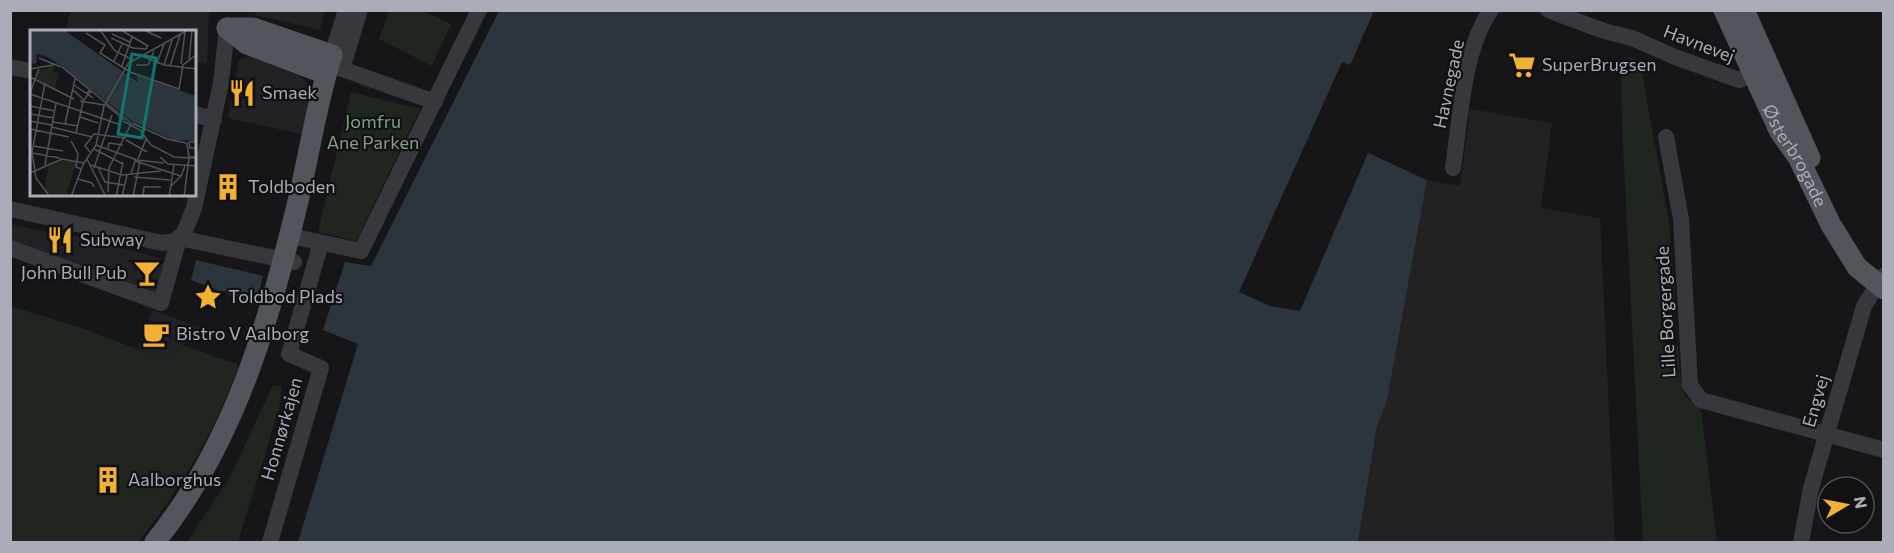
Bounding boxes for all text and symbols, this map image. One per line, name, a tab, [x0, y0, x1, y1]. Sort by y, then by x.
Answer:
street label: Havnevej	[1661, 19, 1738, 67]
inset map	[30, 30, 196, 196]
street label: Havnegade	[1428, 37, 1468, 130]
supermarket icon: SuperBrugsen	[1507, 50, 1537, 80]
place label: SuperBrugsen	[1542, 53, 1657, 75]
restaurant icon: Smaek	[227, 78, 257, 108]
place label: Smaek	[262, 81, 317, 103]
street label: Østerbrogade	[1759, 100, 1832, 210]
park label: Jomfru Ane Parken	[327, 110, 419, 153]
building icon: Toldboden	[213, 172, 243, 202]
place label: Toldboden	[248, 175, 335, 197]
restaurant icon: Subway	[45, 225, 75, 255]
place label: Subway	[80, 228, 144, 250]
street label: Lille Borgergade	[1651, 246, 1679, 378]
bar icon: John Bull Pub	[132, 258, 162, 288]
place label: John Bull Pub	[21, 261, 127, 283]
place icon: Toldbod Plads	[193, 282, 223, 312]
place label: Toldbod Plads	[228, 285, 343, 307]
cafe icon: Bistro V Aalborg	[141, 319, 171, 349]
place label: Bistro V Aalborg	[176, 322, 309, 344]
street label: Engvej	[1797, 372, 1833, 430]
street label: Honnørkajen	[256, 375, 306, 483]
building icon: Aalborghus	[93, 465, 123, 495]
place label: Aalborghus	[128, 468, 221, 490]
north arrow	[1816, 475, 1876, 535]
text: N	[1851, 495, 1872, 510]

